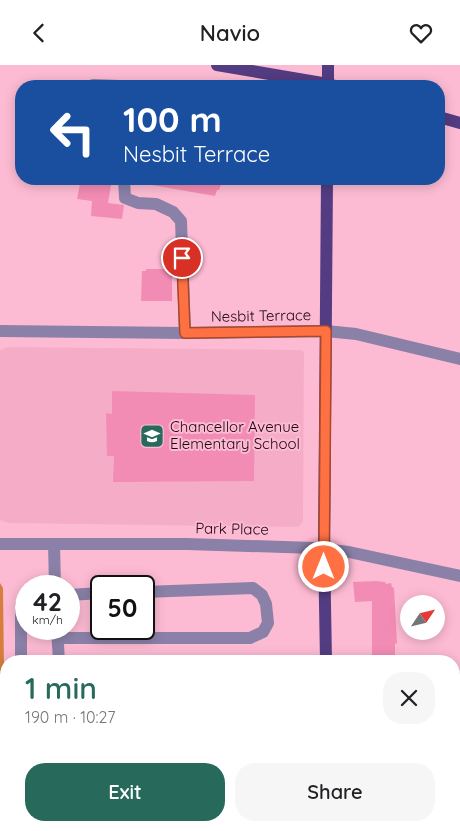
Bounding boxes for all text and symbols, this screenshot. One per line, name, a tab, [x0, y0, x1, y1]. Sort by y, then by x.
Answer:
icon: back	[25, 19, 53, 47]
text: Navio	[200, 19, 260, 47]
icon: heart	[407, 19, 435, 47]
text: 100 m	[123, 97, 222, 141]
icon: left	[40, 100, 105, 165]
text: Nesbit Terrace	[123, 140, 270, 168]
pin	[161, 237, 203, 279]
icon: arrive	[168, 244, 196, 272]
street label: Nesbit Terrace	[211, 305, 311, 326]
place label: Chancellor Avenue Elementary School	[170, 417, 300, 453]
school or university icon: Chancellor Avenue Elementary School	[139, 423, 165, 449]
street label: Park Place	[195, 518, 269, 539]
position arrow	[297, 540, 349, 592]
speed limit sign: 50	[90, 575, 155, 640]
text: 42	[33, 586, 62, 617]
north arrow	[400, 595, 445, 640]
map controls	[400, 595, 445, 640]
text: km/h	[32, 612, 63, 627]
text: 1 min	[25, 669, 97, 707]
button: close	[383, 672, 435, 724]
text: 190 m · 10:27	[25, 707, 115, 727]
button: Exit	[25, 763, 225, 821]
button: Share	[235, 763, 435, 821]

